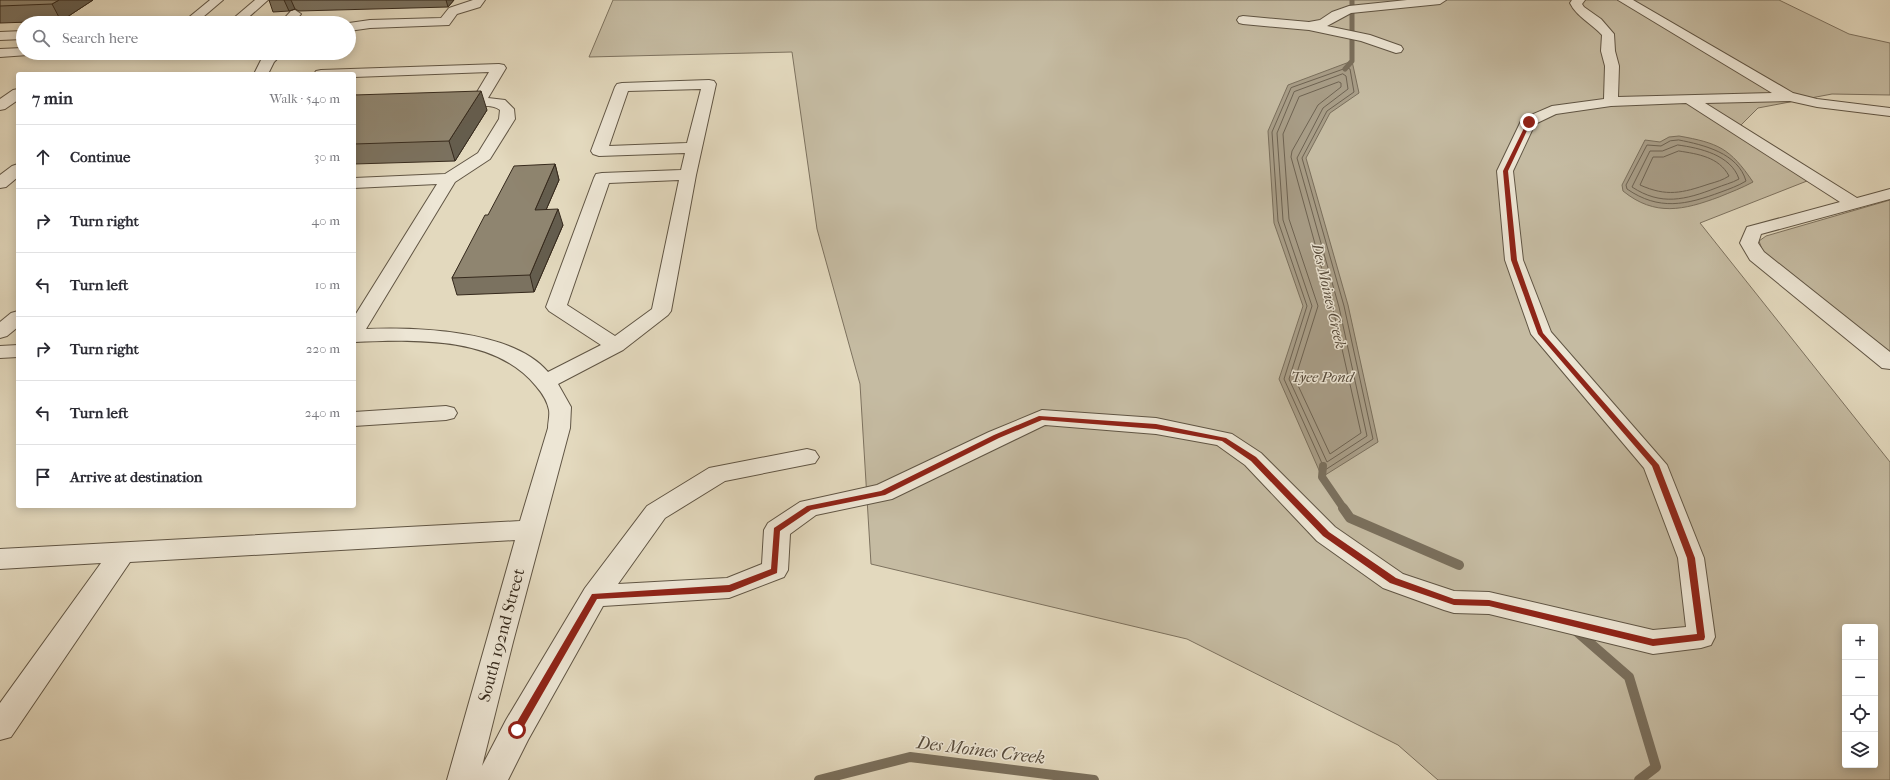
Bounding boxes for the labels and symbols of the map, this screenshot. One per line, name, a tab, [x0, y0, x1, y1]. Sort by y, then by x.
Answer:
route end	[1520, 113, 1538, 131]
water label: Des Moines Creek	[1308, 241, 1350, 351]
water label: Tyee Pond	[1291, 368, 1356, 386]
street label: South 192nd Street	[474, 566, 528, 704]
route start	[508, 721, 526, 739]
water label: Des Moines Creek	[915, 732, 1046, 769]

